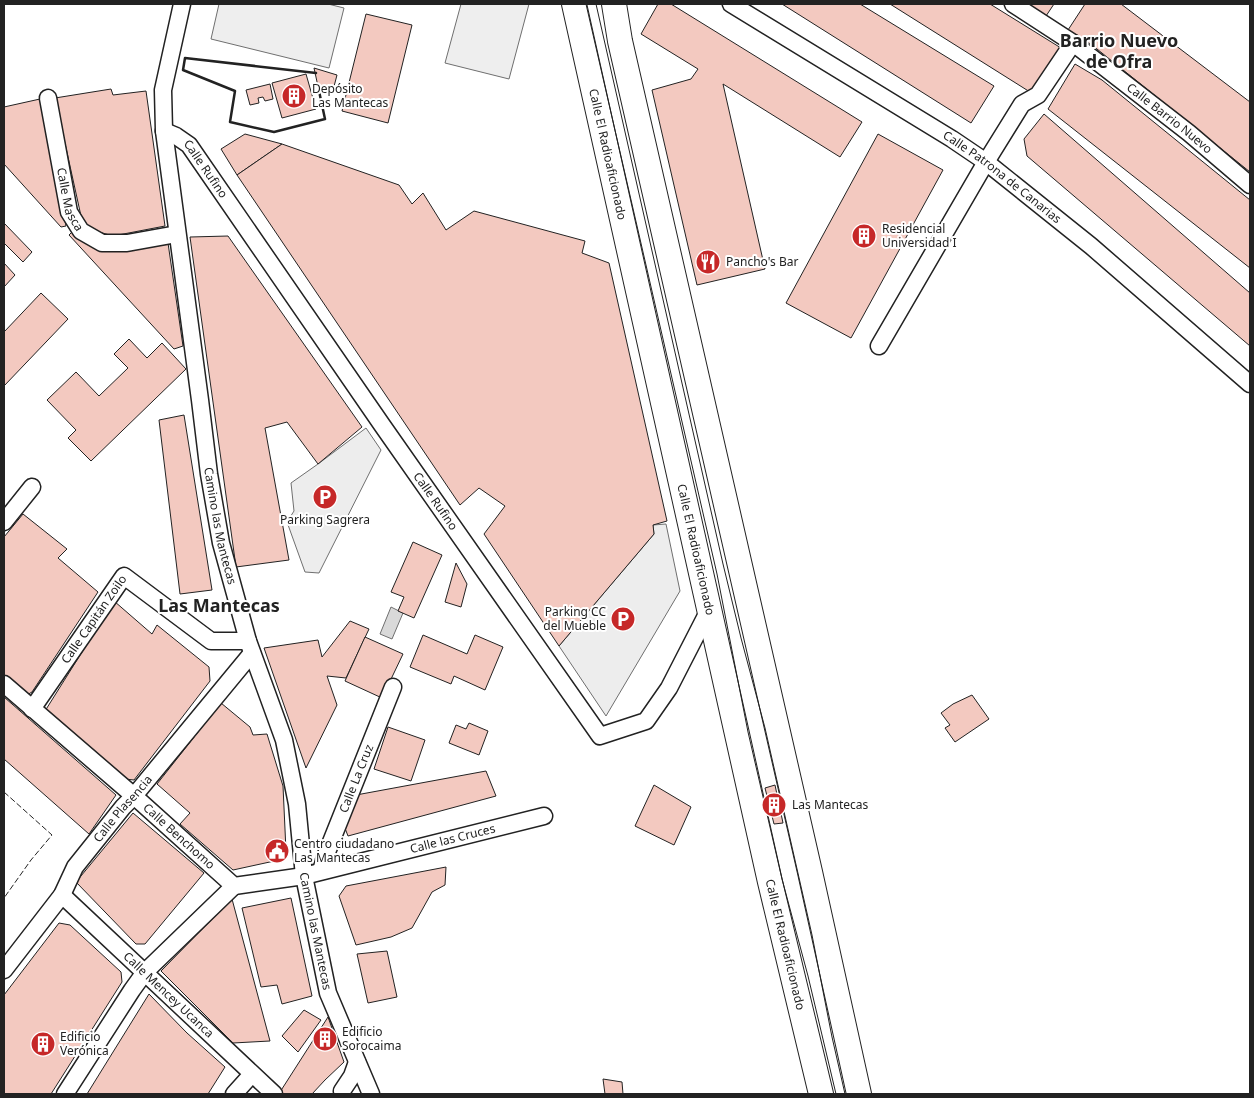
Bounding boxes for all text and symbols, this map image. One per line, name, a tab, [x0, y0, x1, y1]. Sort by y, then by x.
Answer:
district label: Barrio Nuevo de Ofra	[1060, 28, 1178, 73]
street label: Calle Barrio Nuevo	[1123, 79, 1216, 157]
place label: Depósito Las Mantecas	[312, 80, 389, 111]
building icon: Depósito Las Mantecas	[281, 83, 307, 109]
street label: Calle El Radioaficionado	[585, 87, 631, 222]
street label: Calle Patrona de Canarias	[940, 127, 1065, 227]
street label: Calle Rufino	[181, 135, 232, 201]
street label: Calle Masca	[53, 166, 88, 234]
place label: Residencial Universidad I	[882, 220, 957, 251]
building icon: Residencial Universidad I	[851, 223, 877, 249]
restaurant icon: Pancho's Bar	[695, 249, 721, 275]
place label: Pancho's Bar	[726, 253, 798, 270]
street label: Camino las Mantecas	[200, 466, 241, 587]
street label: Calle Rufino	[410, 469, 462, 533]
street label: Calle El Radioaficionado	[673, 482, 719, 617]
parking icon: Parking Sagrera	[312, 484, 338, 510]
place label: Parking Sagrera	[280, 511, 370, 528]
street label: Calle Capitán Zoilo	[57, 571, 130, 667]
district label: Las Mantecas	[158, 593, 280, 617]
place label: Parking CC del Mueble	[543, 603, 606, 634]
parking icon: Parking CC del Mueble	[610, 606, 636, 632]
street label: Calle La Cruz	[335, 741, 377, 815]
street label: Calle Plasencia	[89, 771, 156, 846]
building icon: Las Mantecas	[761, 792, 787, 818]
place label: Las Mantecas	[792, 796, 869, 813]
street label: Calle Benchomo	[140, 799, 219, 873]
street label: Calle las Cruces	[408, 819, 497, 857]
place label: Centro ciudadano Las Mantecas	[294, 835, 394, 866]
public building icon: Centro ciudadano Las Mantecas	[264, 838, 290, 864]
street label: Camino las Mantecas	[295, 871, 336, 992]
street label: Calle El Radioaficionado	[762, 877, 810, 1012]
street label: Calle Mencey Ucanca	[120, 948, 218, 1041]
place label: Edificio Sorocaima	[342, 1023, 401, 1054]
building icon: Edificio Sorocaima	[312, 1026, 338, 1052]
place label: Edificio Verónica	[60, 1028, 109, 1059]
building icon: Edificio Verónica	[30, 1031, 56, 1057]

